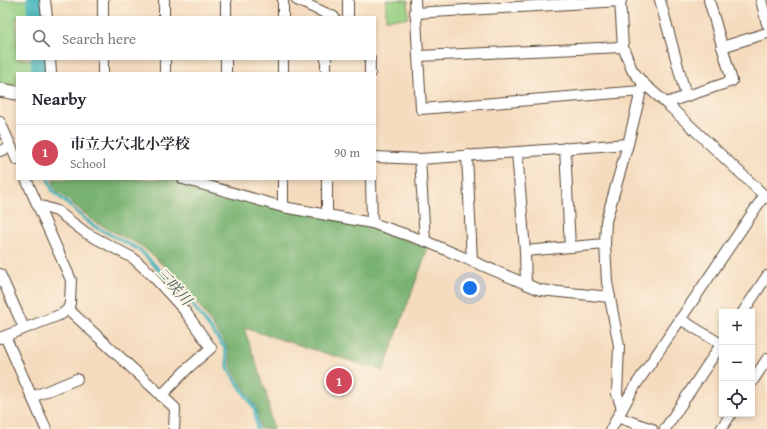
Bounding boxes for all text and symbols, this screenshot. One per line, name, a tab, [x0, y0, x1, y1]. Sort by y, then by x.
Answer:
search box	[16, 16, 376, 60]
icon: search	[30, 27, 52, 49]
text: Search here	[62, 28, 136, 49]
text: Nearby	[32, 86, 86, 111]
text: 市立大穴北小学校	[70, 133, 190, 154]
text: 1	[42, 143, 48, 162]
text: 90 m	[334, 143, 360, 162]
text: School	[70, 154, 106, 173]
water label: 三咲川	[151, 262, 198, 311]
your location	[460, 278, 480, 298]
map controls	[719, 309, 755, 417]
button: +	[719, 309, 755, 345]
button: −	[719, 345, 755, 381]
pin: 1	[326, 366, 352, 396]
button: locate	[719, 381, 755, 417]

